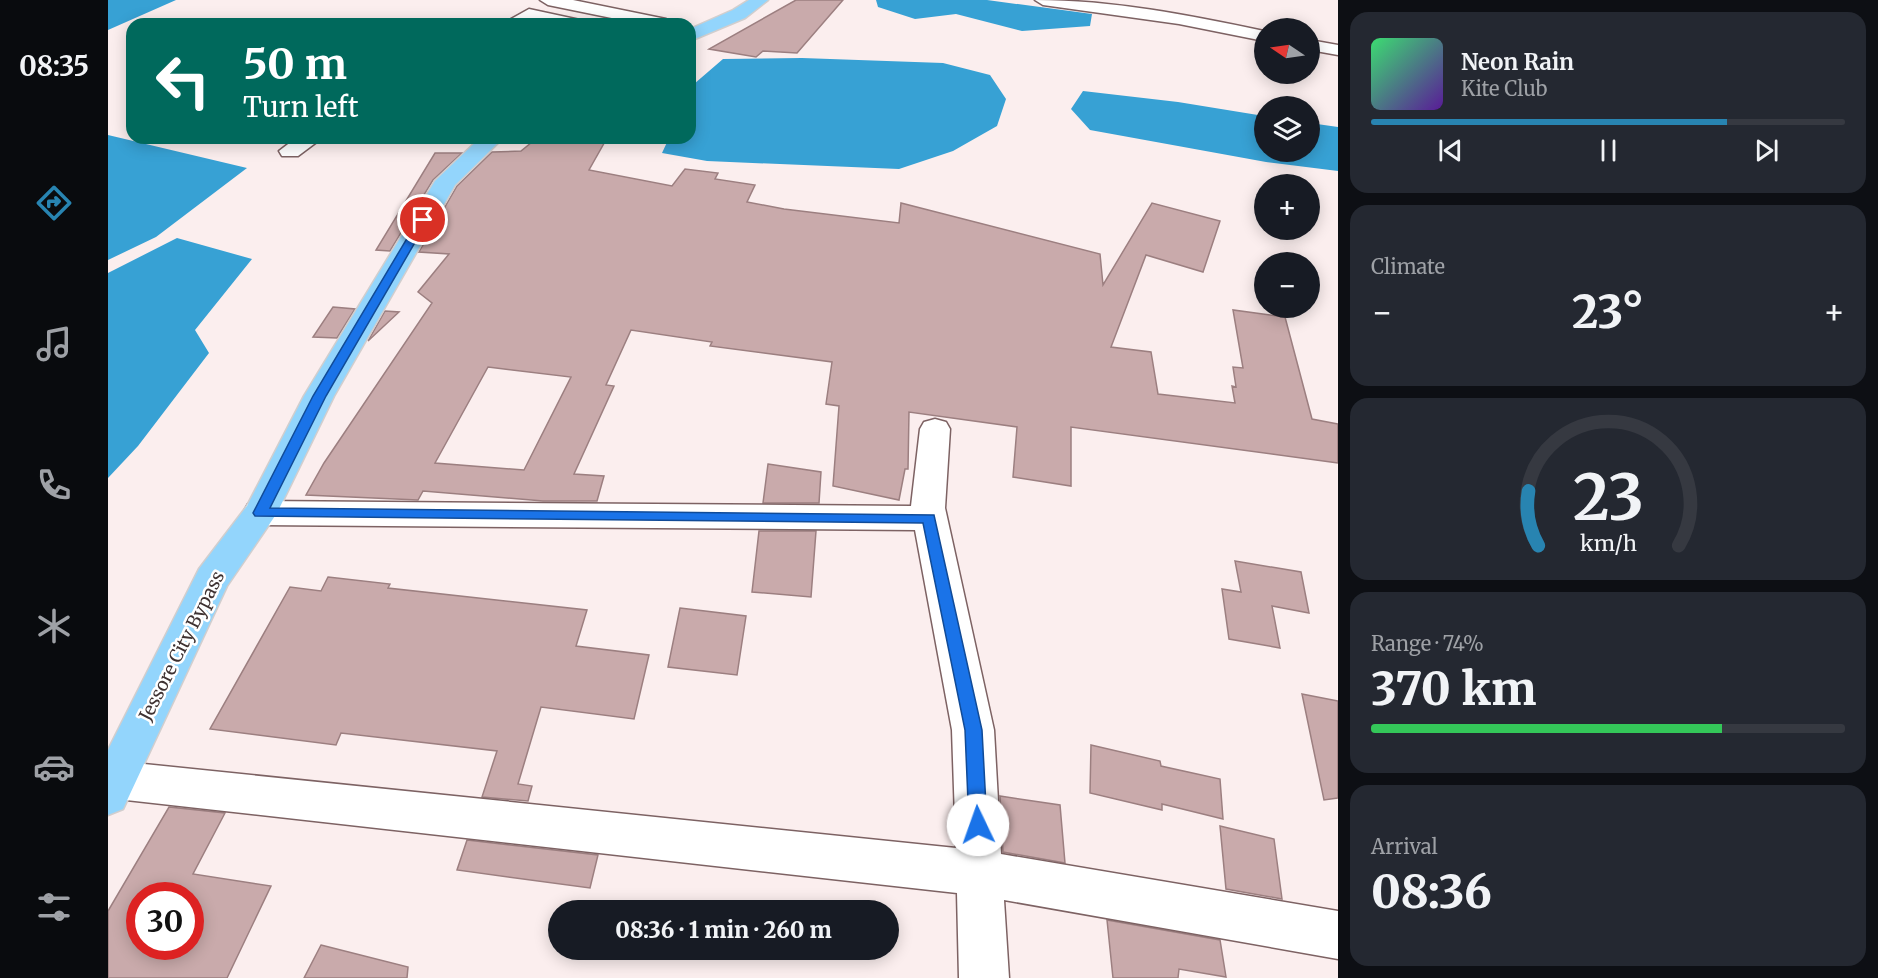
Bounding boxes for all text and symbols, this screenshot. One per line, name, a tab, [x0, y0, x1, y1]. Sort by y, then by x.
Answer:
north arrow	[1254, 18, 1320, 84]
map controls	[1254, 18, 1320, 318]
text: 50 m	[243, 38, 347, 90]
icon: left	[144, 42, 222, 120]
text: Neon Rain	[1461, 48, 1574, 76]
text: 08:35	[19, 49, 89, 83]
text: Kite Club	[1461, 76, 1547, 101]
text: Turn left	[243, 90, 358, 124]
button: layers	[1254, 96, 1320, 162]
icon: previous	[1434, 134, 1467, 167]
icon: pause	[1592, 134, 1625, 167]
icon: next	[1750, 134, 1783, 167]
button: +	[1254, 174, 1320, 240]
icon: directions	[33, 182, 75, 224]
pin	[397, 194, 448, 245]
icon: arrive	[406, 203, 439, 236]
button: −	[1254, 252, 1320, 318]
text: Climate	[1371, 254, 1445, 279]
text: 23°	[1572, 284, 1644, 340]
text: −	[1371, 292, 1393, 333]
text: +	[1823, 292, 1845, 333]
icon: music	[33, 323, 75, 365]
text: 23	[1573, 459, 1643, 537]
icon: phone	[33, 464, 75, 506]
text: km/h	[1580, 530, 1636, 557]
street label: Jessore City Bypass	[133, 567, 229, 726]
icon: climate	[33, 605, 75, 647]
text: Range · 74%	[1371, 631, 1484, 656]
text: 370 km	[1371, 661, 1536, 717]
icon: car	[33, 746, 75, 788]
position arrow	[946, 793, 1010, 857]
text: Arrival	[1371, 834, 1438, 859]
text: 08:36	[1371, 864, 1492, 920]
speed limit sign: 30	[126, 882, 204, 960]
icon: filters	[33, 886, 75, 928]
text: 08:36 · 1 min · 260 m	[615, 916, 832, 944]

